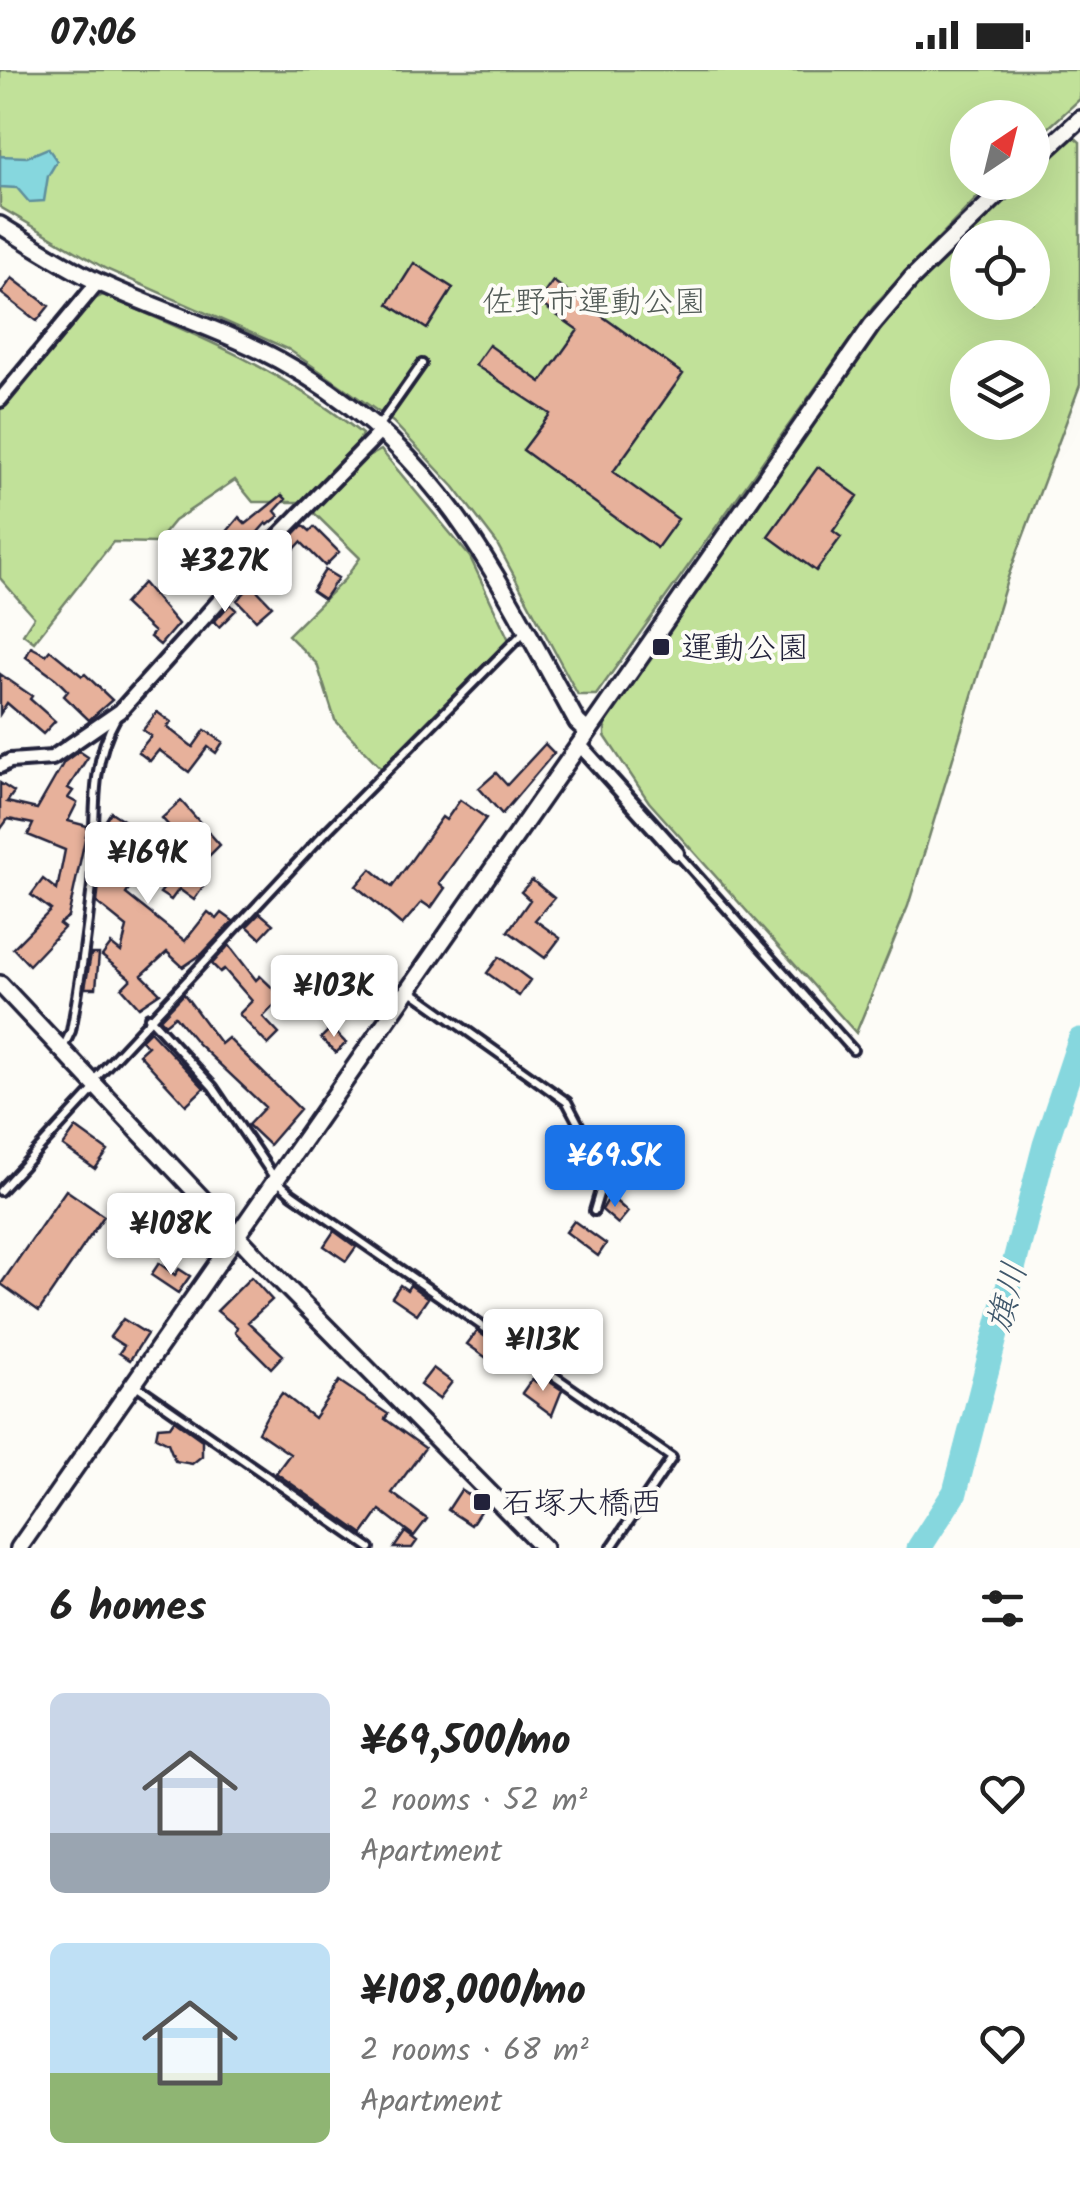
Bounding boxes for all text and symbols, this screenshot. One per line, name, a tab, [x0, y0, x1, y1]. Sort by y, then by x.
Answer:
text: 07:06	[50, 5, 137, 65]
north arrow	[950, 100, 1050, 200]
map controls	[950, 100, 1050, 440]
button: locate	[950, 220, 1050, 320]
park label: 佐野市運動公園	[482, 278, 706, 329]
button: layers	[950, 340, 1050, 440]
pin: ¥327K	[155, 530, 295, 615]
text: ¥327K	[180, 537, 270, 588]
place label: 運動公園	[681, 624, 809, 675]
marker: 運動公園	[650, 636, 672, 658]
pin: ¥169K	[78, 822, 218, 907]
text: ¥169K	[107, 829, 189, 880]
pin: ¥103K	[264, 955, 404, 1040]
text: ¥103K	[293, 962, 375, 1013]
pin: ¥69.5K	[534, 1125, 696, 1210]
text: ¥69.5K	[567, 1132, 663, 1183]
pin: ¥108K	[101, 1193, 241, 1278]
text: ¥108K	[129, 1200, 213, 1251]
water label: 旗川	[973, 1257, 1045, 1339]
pin: ¥113K	[473, 1309, 613, 1394]
text: ¥113K	[505, 1316, 581, 1367]
place label: 石塚大橋西	[502, 1479, 662, 1530]
marker: 石塚大橋西	[471, 1491, 493, 1513]
text: 6 homes	[50, 1575, 206, 1642]
icon: filters	[975, 1581, 1030, 1636]
text: ¥69,500/mo	[360, 1709, 571, 1776]
icon: home	[130, 1733, 250, 1853]
icon: heart	[975, 1766, 1030, 1821]
text: 2 rooms · 52 m²	[360, 1776, 587, 1827]
text: Apartment	[360, 1827, 502, 1878]
text: ¥108,000/mo	[360, 1959, 586, 2026]
icon: home	[130, 1983, 250, 2103]
icon: heart	[975, 2016, 1030, 2071]
text: 2 rooms · 68 m²	[360, 2026, 589, 2077]
text: Apartment	[360, 2077, 502, 2128]

